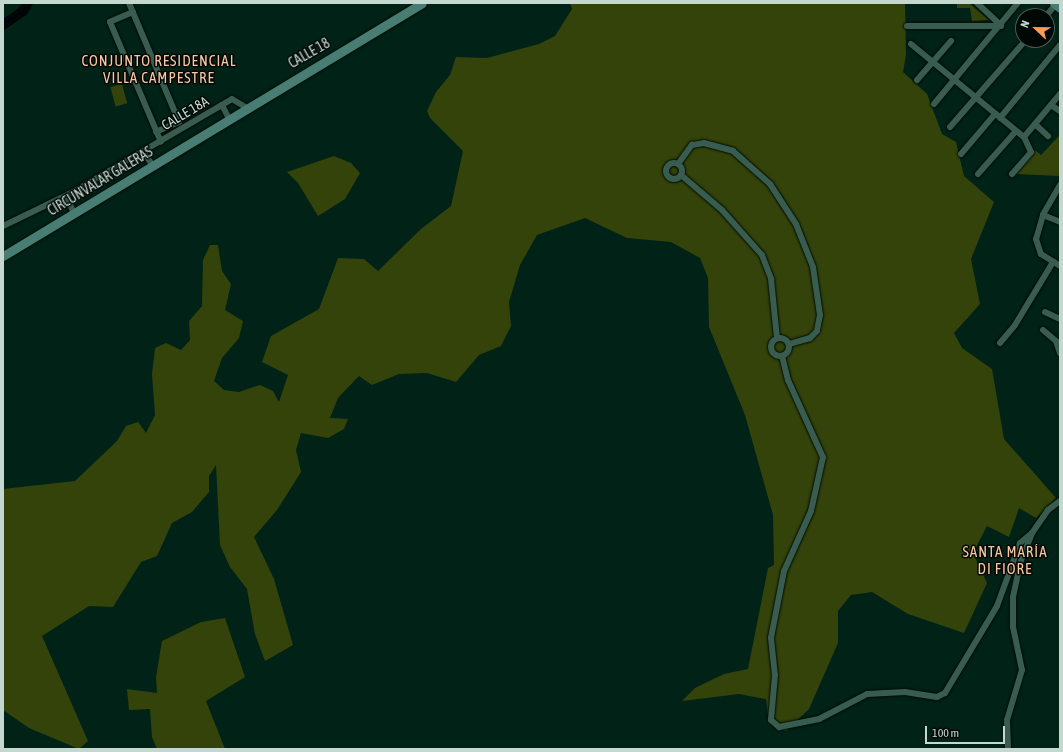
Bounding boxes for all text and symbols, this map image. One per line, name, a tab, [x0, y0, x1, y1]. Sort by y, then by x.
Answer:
north arrow	[1015, 8, 1055, 48]
text: N	[1018, 19, 1032, 29]
street label: CALLE 18	[285, 34, 333, 72]
district label: CONJUNTO RESIDENCIAL VILLA CAMPESTRE	[81, 51, 237, 86]
street label: CALLE 18A	[158, 92, 212, 134]
street label: CIRCUNVALAR GALERAS	[44, 143, 156, 219]
district label: SANTA MARÍA DI FIORE	[963, 542, 1047, 577]
scale bar	[927, 718, 1007, 744]
text: 100 m	[932, 726, 959, 740]

